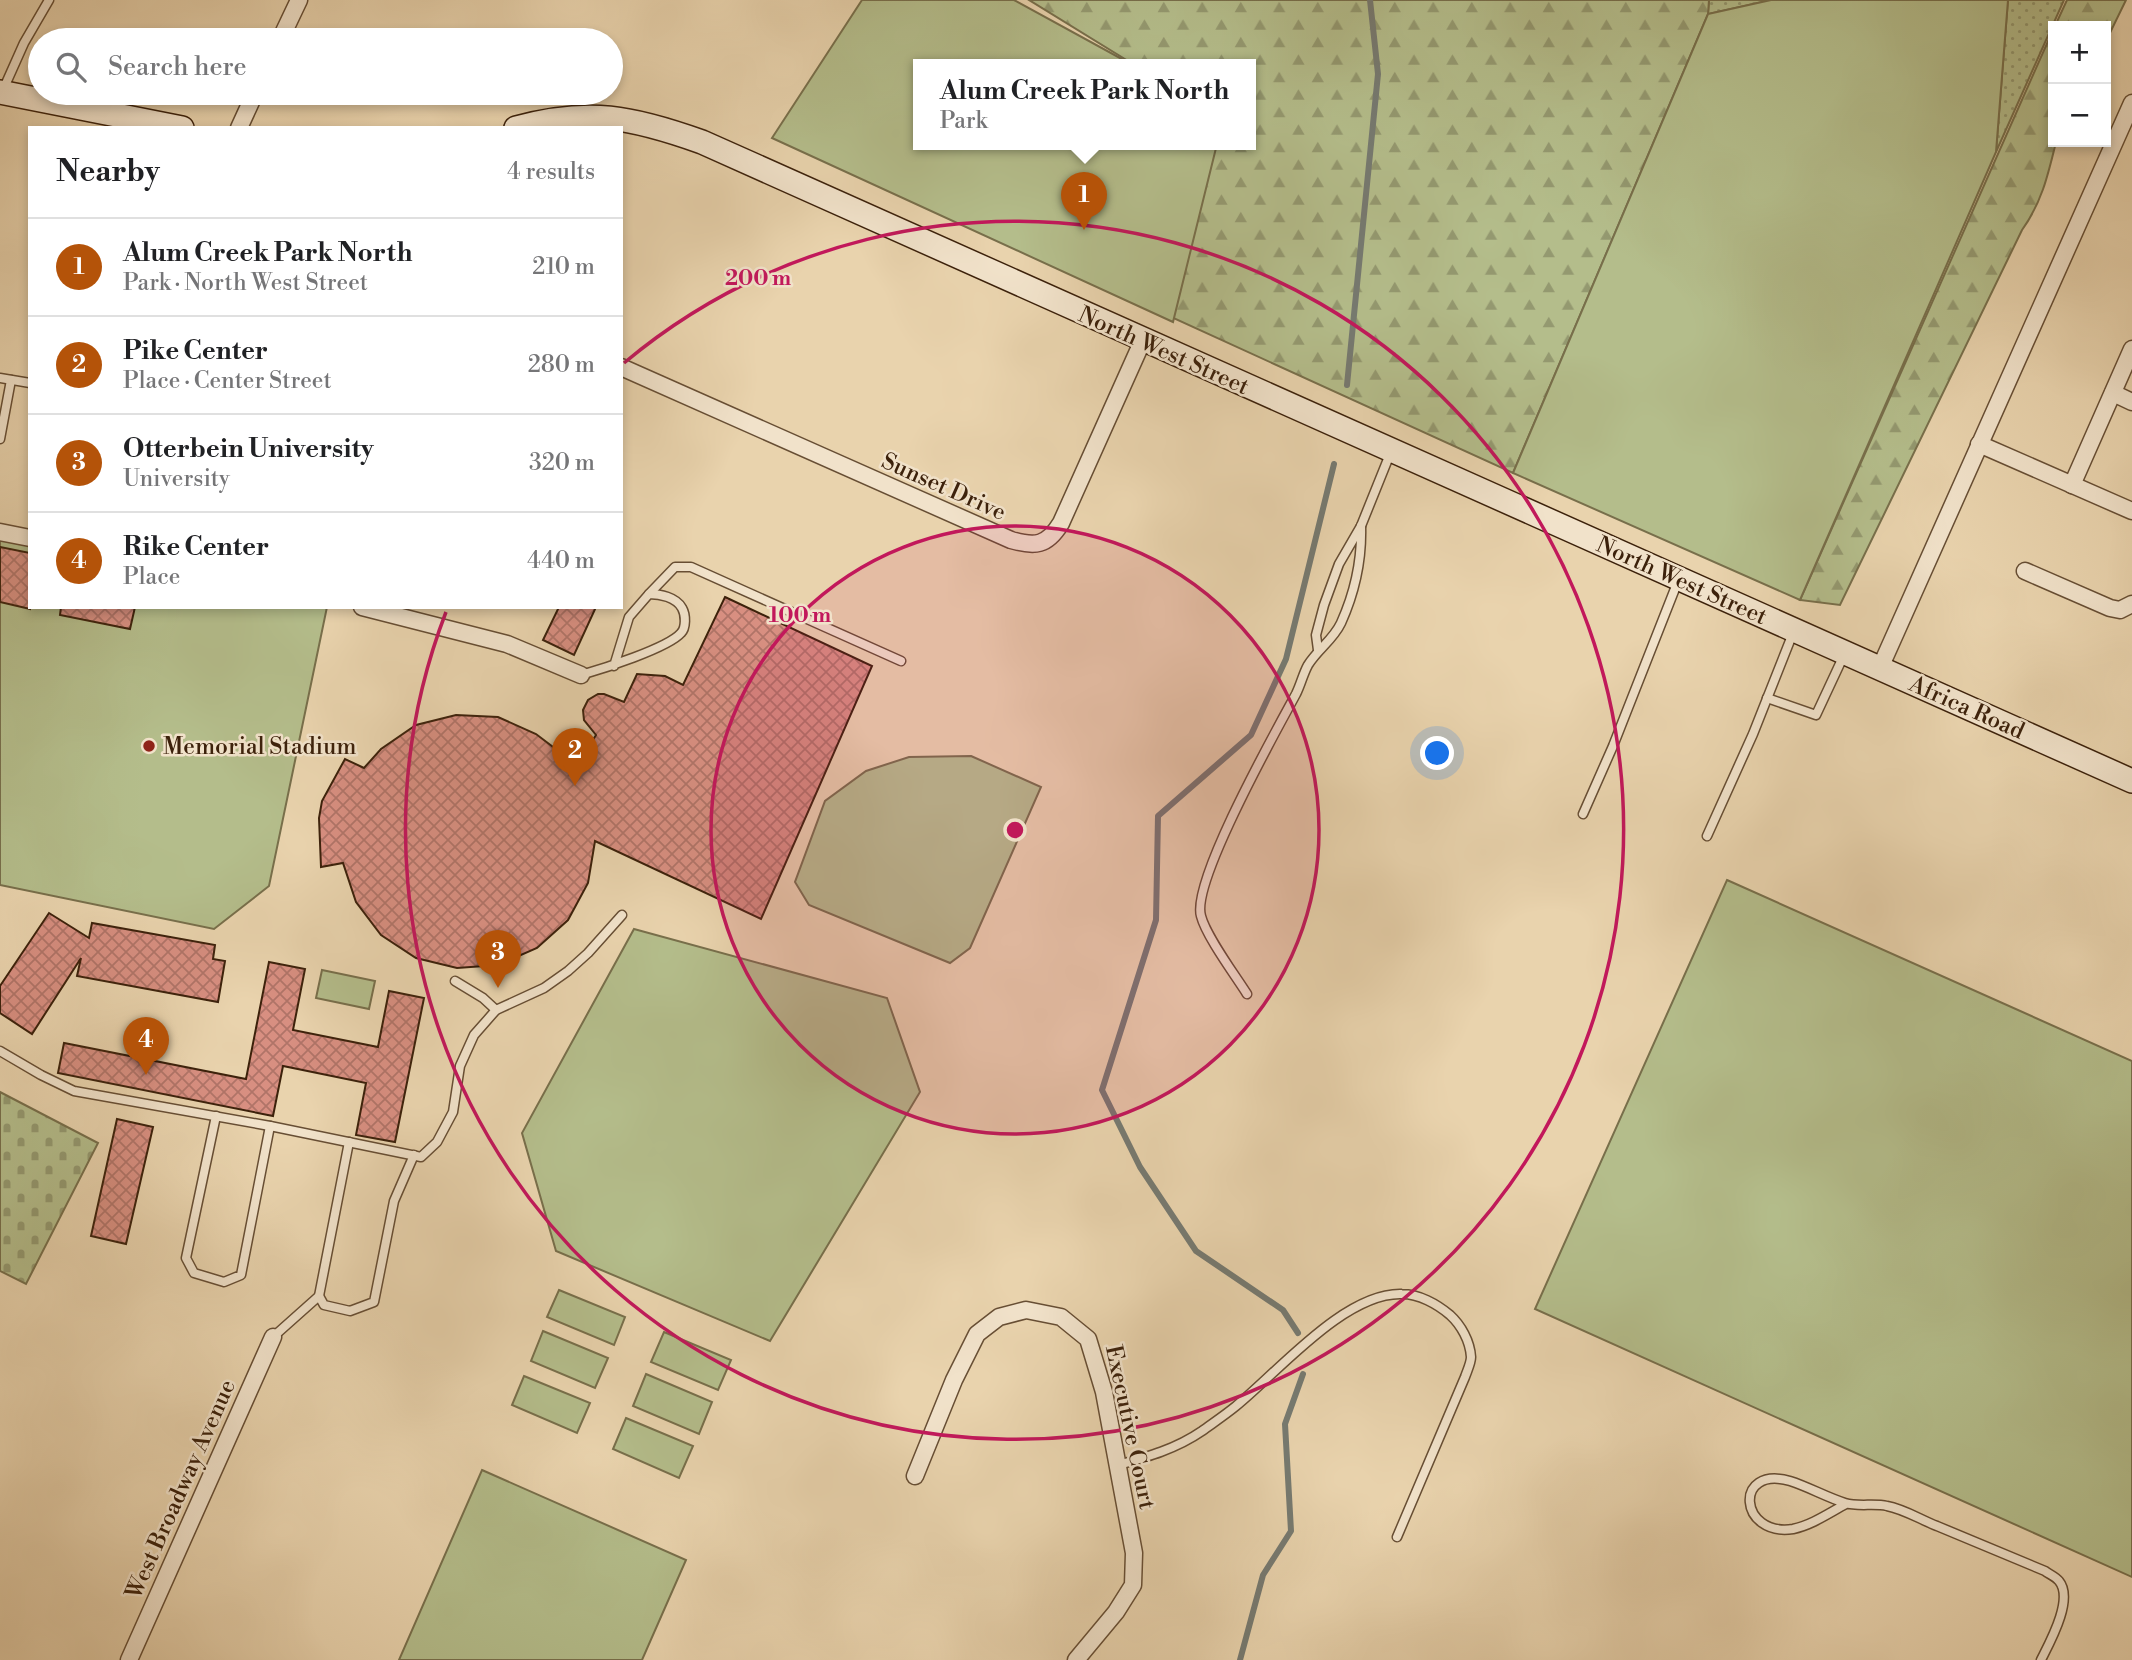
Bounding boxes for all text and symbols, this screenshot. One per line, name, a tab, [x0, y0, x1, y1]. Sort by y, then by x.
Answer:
map controls	[2048, 21, 2111, 147]
button: +	[2048, 21, 2111, 84]
search box	[28, 28, 623, 105]
icon: search	[52, 48, 90, 86]
text: Search here	[108, 51, 247, 83]
popup	[913, 59, 1256, 150]
text: Alum Creek Park North	[940, 75, 1229, 107]
button: −	[2048, 84, 2111, 147]
text: Park	[940, 107, 988, 135]
text: Nearby	[56, 153, 160, 191]
text: 4 results	[507, 158, 595, 186]
pin: 1	[1061, 172, 1107, 230]
text: Alum Creek Park North	[123, 237, 413, 269]
text: 1	[73, 253, 85, 281]
text: 210 m	[532, 253, 595, 281]
text: 200 m	[725, 266, 791, 292]
text: Park · North West Street	[123, 269, 368, 297]
street label: North West Street	[1074, 301, 1253, 401]
text: Pike Center	[123, 335, 268, 367]
text: 2	[72, 351, 86, 379]
text: 280 m	[528, 351, 595, 379]
text: Place · Center Street	[123, 367, 332, 395]
text: Otterbein University	[123, 433, 374, 465]
street label: Sunset Drive	[877, 447, 1010, 527]
text: 3	[72, 449, 86, 477]
text: 320 m	[529, 449, 595, 477]
text: University	[123, 465, 230, 493]
text: Rike Center	[123, 531, 269, 563]
street label: North West Street	[1592, 531, 1771, 631]
text: 4	[71, 547, 87, 575]
text: 440 m	[527, 547, 595, 575]
text: Place	[123, 563, 180, 591]
text: 100 m	[769, 603, 831, 629]
street label: Africa Road	[1904, 670, 2029, 746]
pin: 2	[552, 728, 598, 786]
place label: Memorial Stadium	[163, 733, 356, 761]
your location	[1420, 736, 1454, 770]
marker: Memorial Stadium	[141, 738, 157, 754]
centre of rings	[1003, 818, 1027, 842]
pin: 3	[475, 930, 521, 988]
pin: 4	[123, 1017, 169, 1075]
street label: Executive Court	[1099, 1343, 1161, 1512]
street label: West Broadway Avenue	[120, 1375, 242, 1604]

